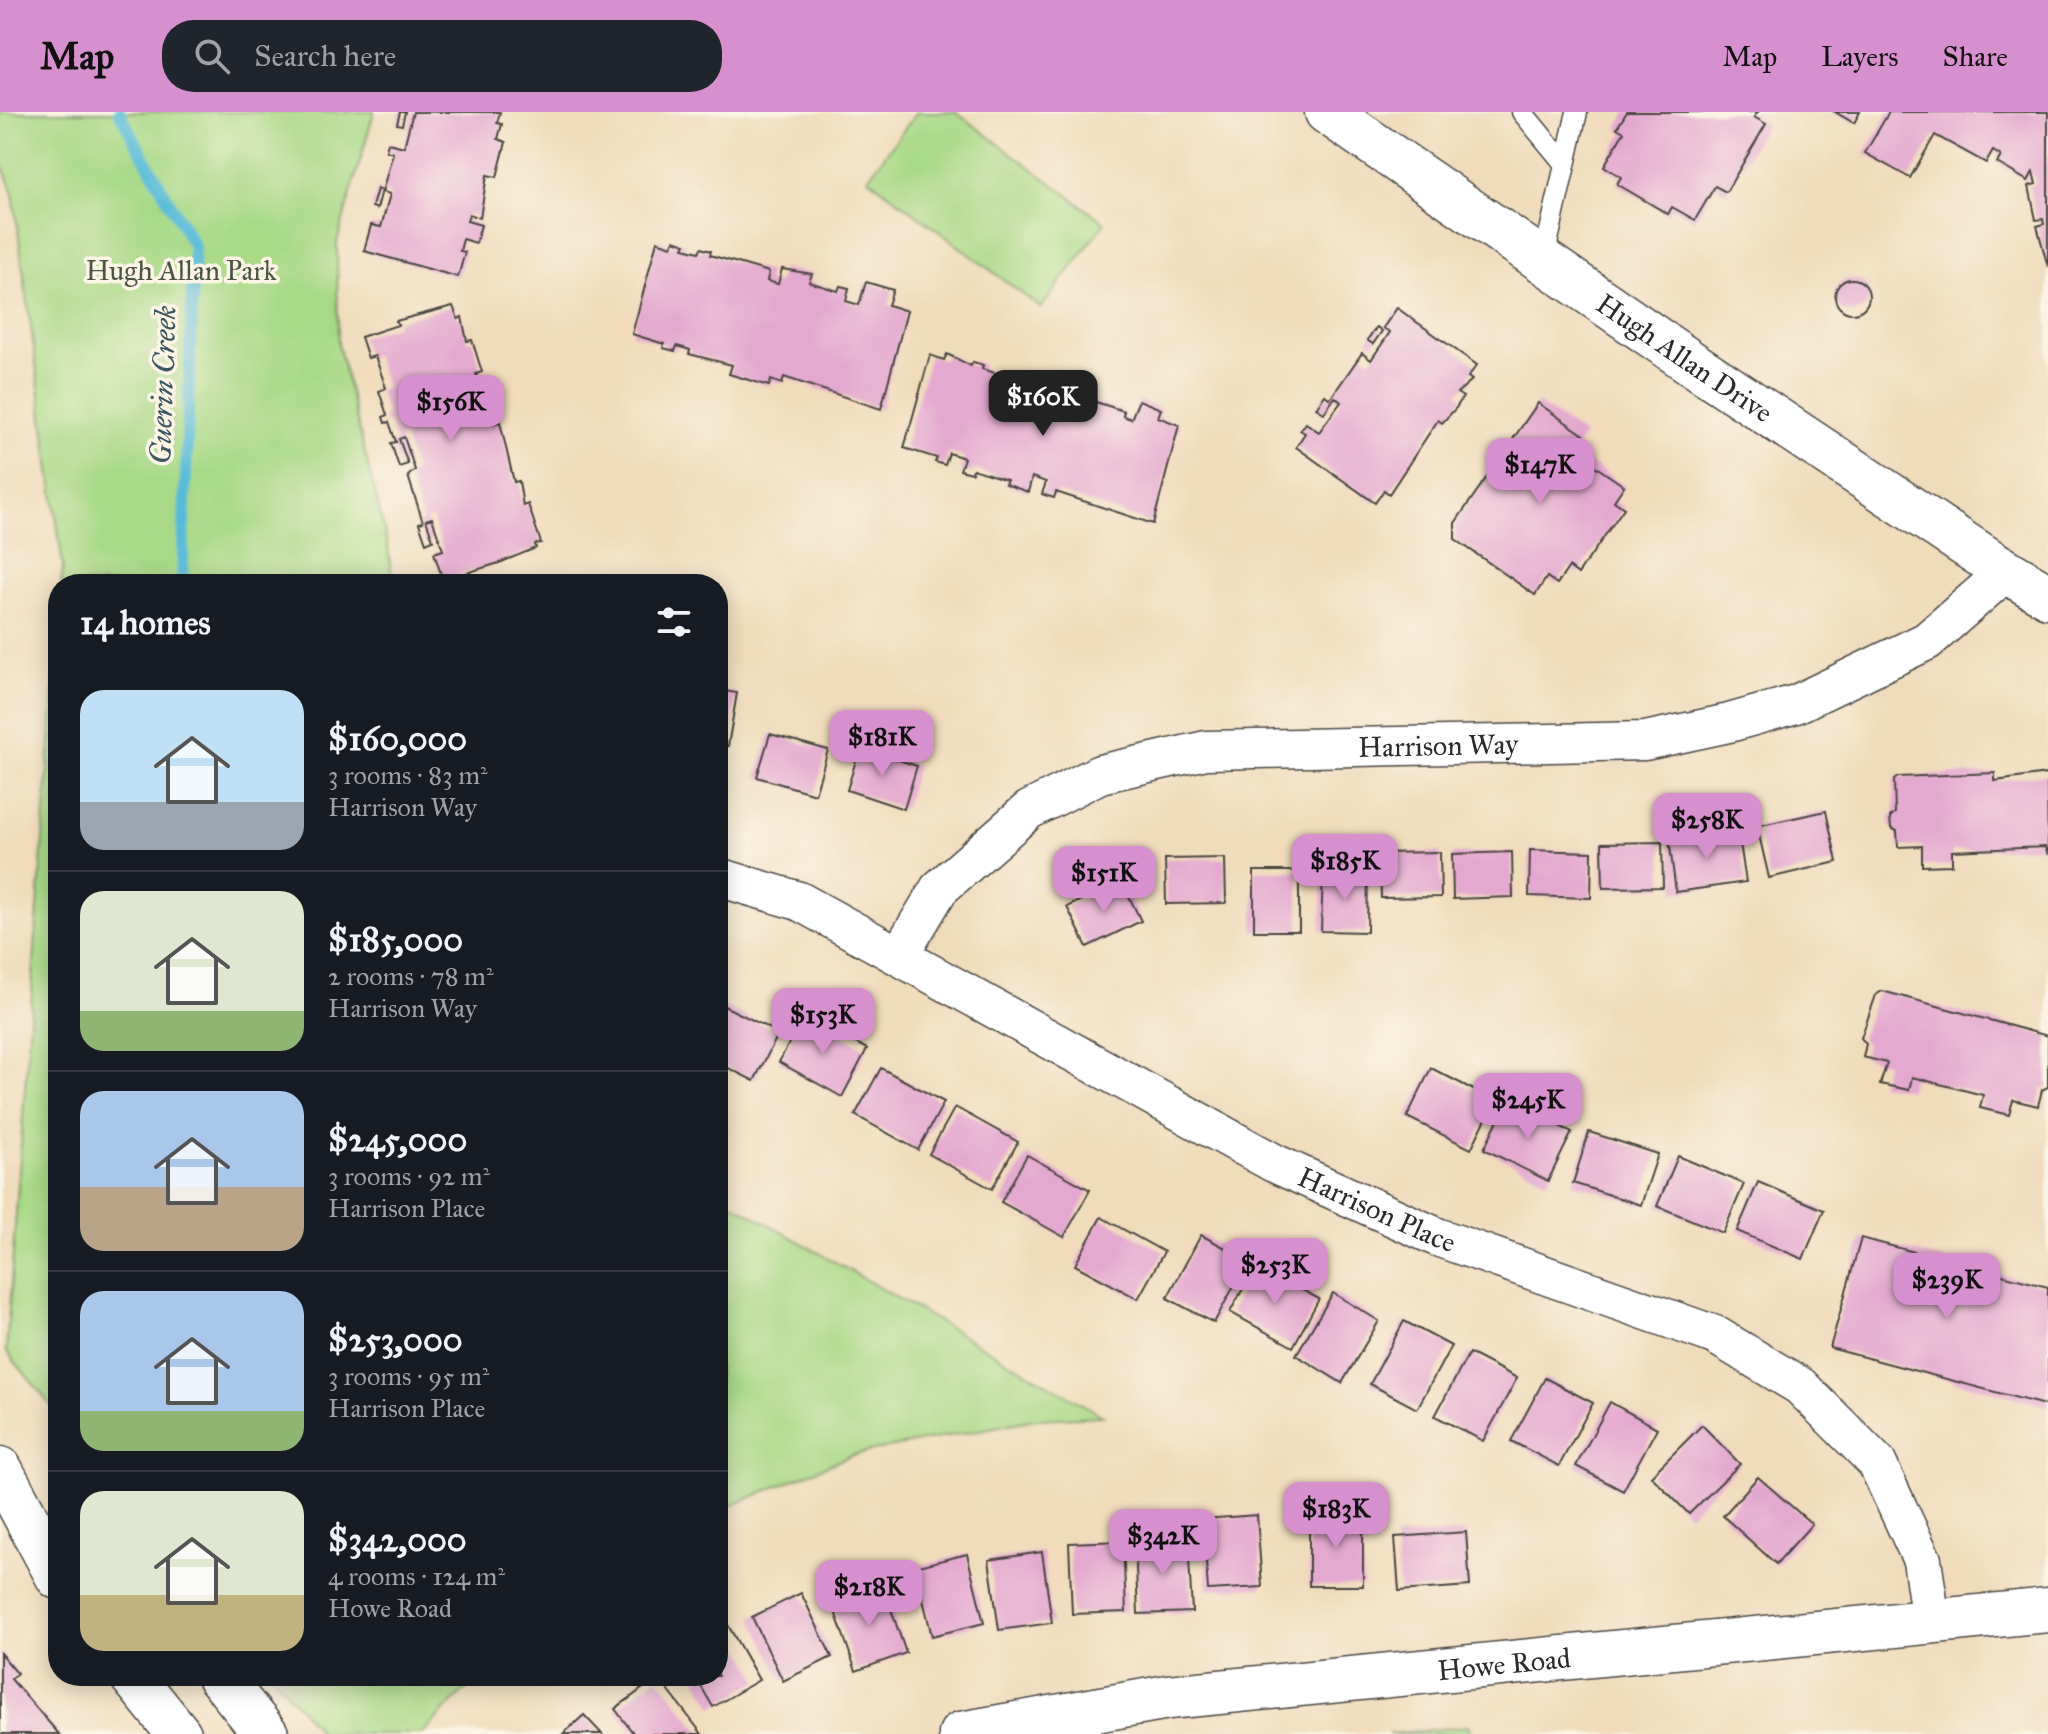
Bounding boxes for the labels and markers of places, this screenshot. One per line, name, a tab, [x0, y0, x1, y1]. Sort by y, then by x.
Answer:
pin: $160K	[987, 370, 1099, 438]
pin: $156K	[395, 375, 507, 443]
pin: $147K	[1484, 438, 1596, 506]
pin: $181K	[826, 710, 938, 778]
pin: $258K	[1651, 793, 1763, 861]
pin: $185K	[1289, 834, 1401, 902]
pin: $151K	[1048, 846, 1160, 914]
pin: $153K	[767, 988, 879, 1056]
pin: $245K	[1472, 1073, 1584, 1141]
pin: $253K	[1219, 1238, 1331, 1306]
pin: $239K	[1891, 1253, 2003, 1321]
pin: $183K	[1280, 1482, 1392, 1550]
pin: $342K	[1107, 1509, 1219, 1577]
pin: $218K	[813, 1560, 925, 1628]

